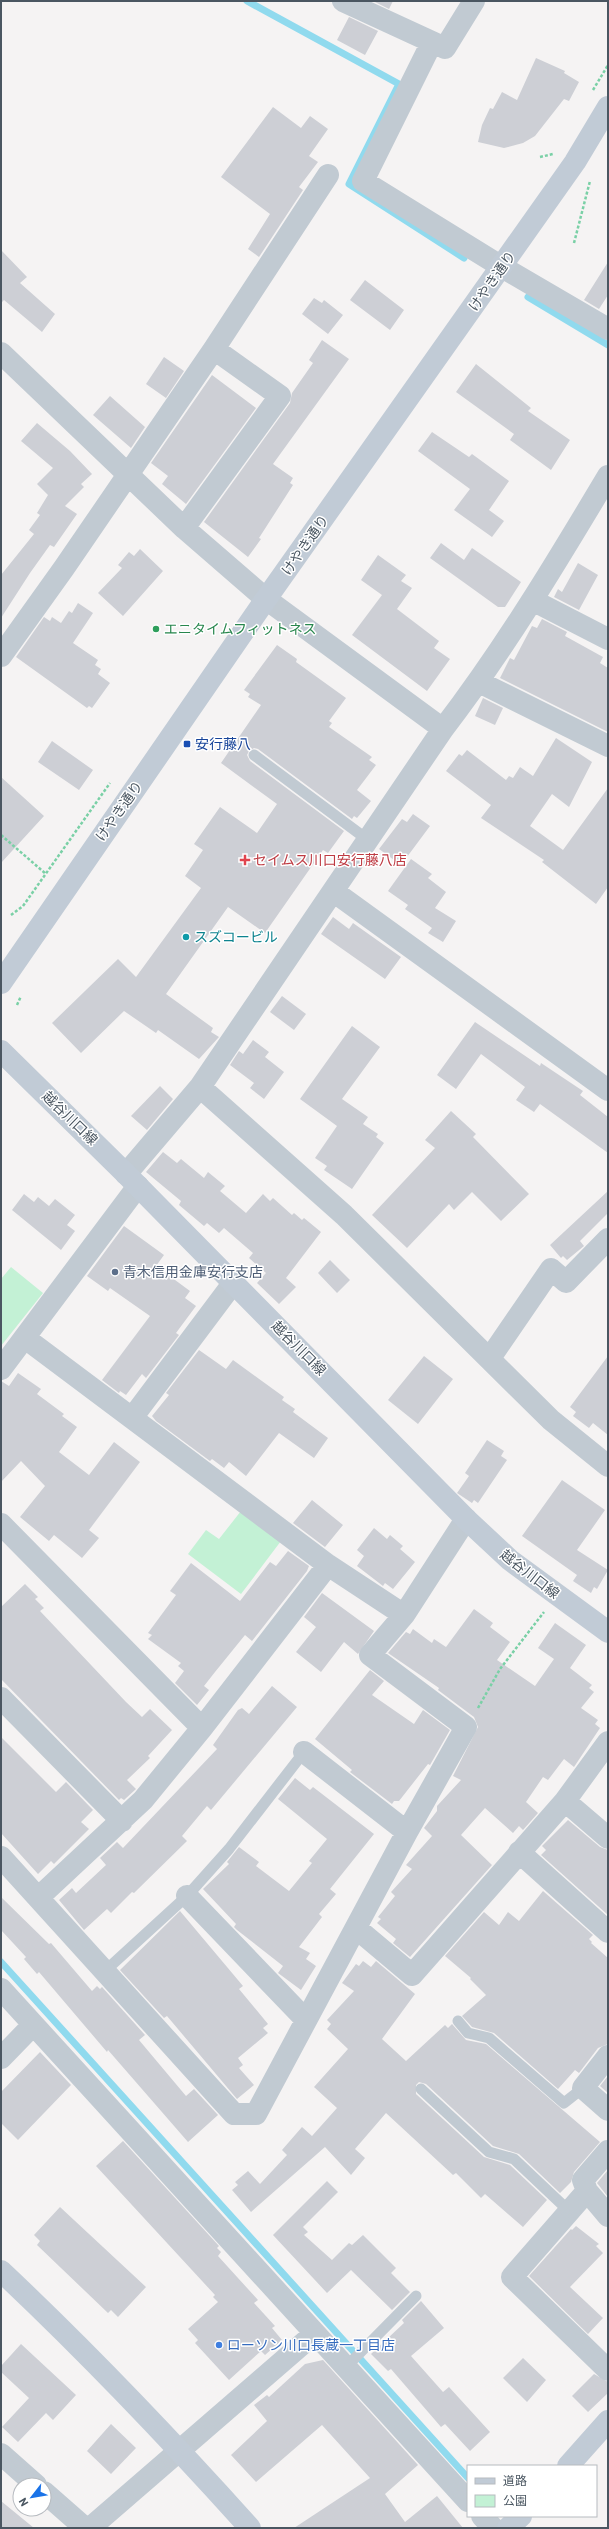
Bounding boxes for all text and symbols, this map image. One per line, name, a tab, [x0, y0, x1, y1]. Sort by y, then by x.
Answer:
street label: けやき通り	[465, 247, 519, 314]
street label: けやき通り	[278, 511, 332, 578]
place label: エニタイムフィットネス	[164, 620, 317, 637]
marker: エニタイムフィットネス	[151, 624, 161, 634]
place label: 安行藤八	[195, 735, 251, 752]
marker: 安行藤八	[182, 739, 192, 749]
street label: けやき通り	[92, 777, 146, 844]
place label: セイムス川口安行藤八店	[253, 851, 407, 868]
marker: セイムス川口安行藤八店	[240, 855, 250, 865]
place label: スズコービル	[194, 928, 278, 945]
marker: スズコービル	[181, 932, 191, 942]
street label: 越谷川口線	[39, 1087, 101, 1148]
place label: 青木信用金庫安行支店	[123, 1263, 263, 1280]
marker: 青木信用金庫安行支店	[110, 1267, 120, 1277]
street label: 越谷川口線	[269, 1317, 330, 1378]
street label: 越谷川口線	[497, 1545, 563, 1602]
place label: ローソン川口長蔵一丁目店	[227, 2336, 395, 2353]
marker: ローソン川口長蔵一丁目店	[214, 2340, 224, 2350]
legend	[467, 2465, 597, 2517]
text: 道路	[503, 2473, 527, 2487]
north arrow	[12, 2477, 52, 2517]
text: 公園	[503, 2493, 527, 2507]
text: N	[16, 2496, 30, 2509]

